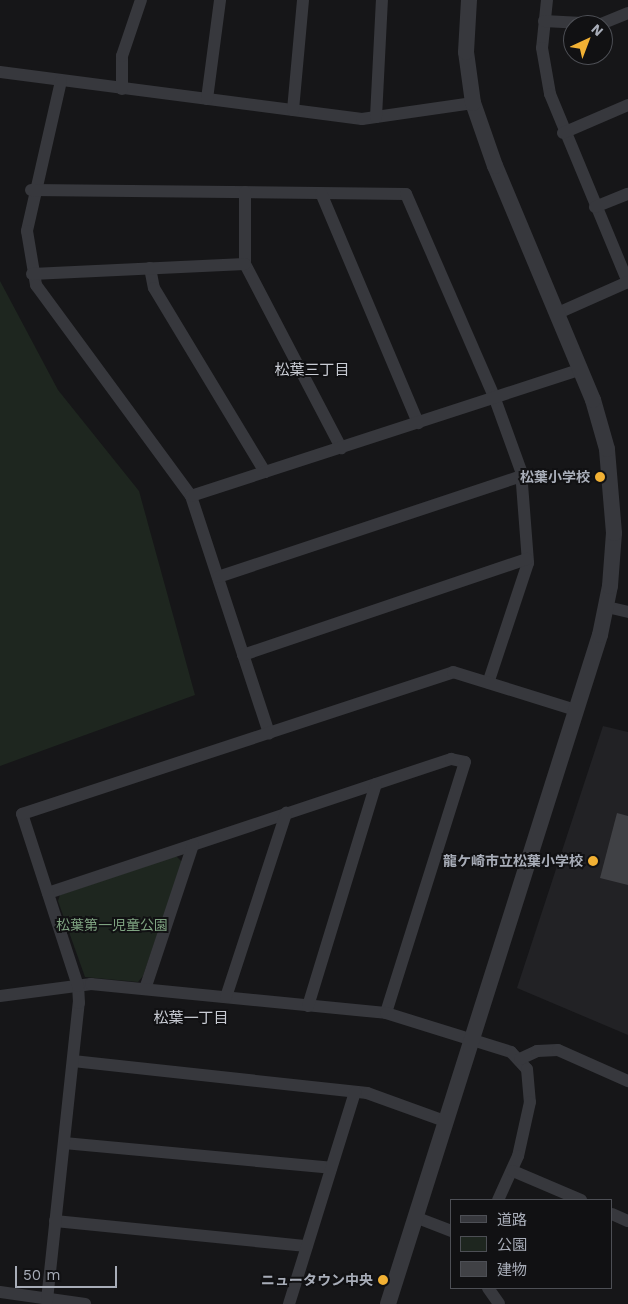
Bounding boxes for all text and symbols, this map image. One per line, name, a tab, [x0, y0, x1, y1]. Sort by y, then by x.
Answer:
north arrow	[563, 15, 613, 65]
text: N	[588, 20, 607, 39]
district label: 松葉三丁目	[275, 362, 349, 380]
place label: 松葉小学校	[520, 469, 590, 485]
marker: 松葉小学校	[594, 471, 606, 483]
place label: 龍ケ崎市立松葉小学校	[443, 853, 583, 869]
marker: 龍ケ崎市立松葉小学校	[587, 855, 599, 867]
park label: 松葉第一児童公園	[56, 917, 168, 933]
district label: 松葉一丁目	[154, 1010, 228, 1028]
legend	[450, 1199, 613, 1289]
text: 道路	[497, 1211, 527, 1229]
text: 公園	[497, 1236, 527, 1254]
scale bar	[18, 1256, 120, 1288]
text: 建物	[497, 1261, 527, 1279]
text: 50 m	[23, 1266, 60, 1284]
place label: ニュータウン中央	[261, 1272, 373, 1288]
marker: ニュータウン中央	[377, 1274, 389, 1286]

